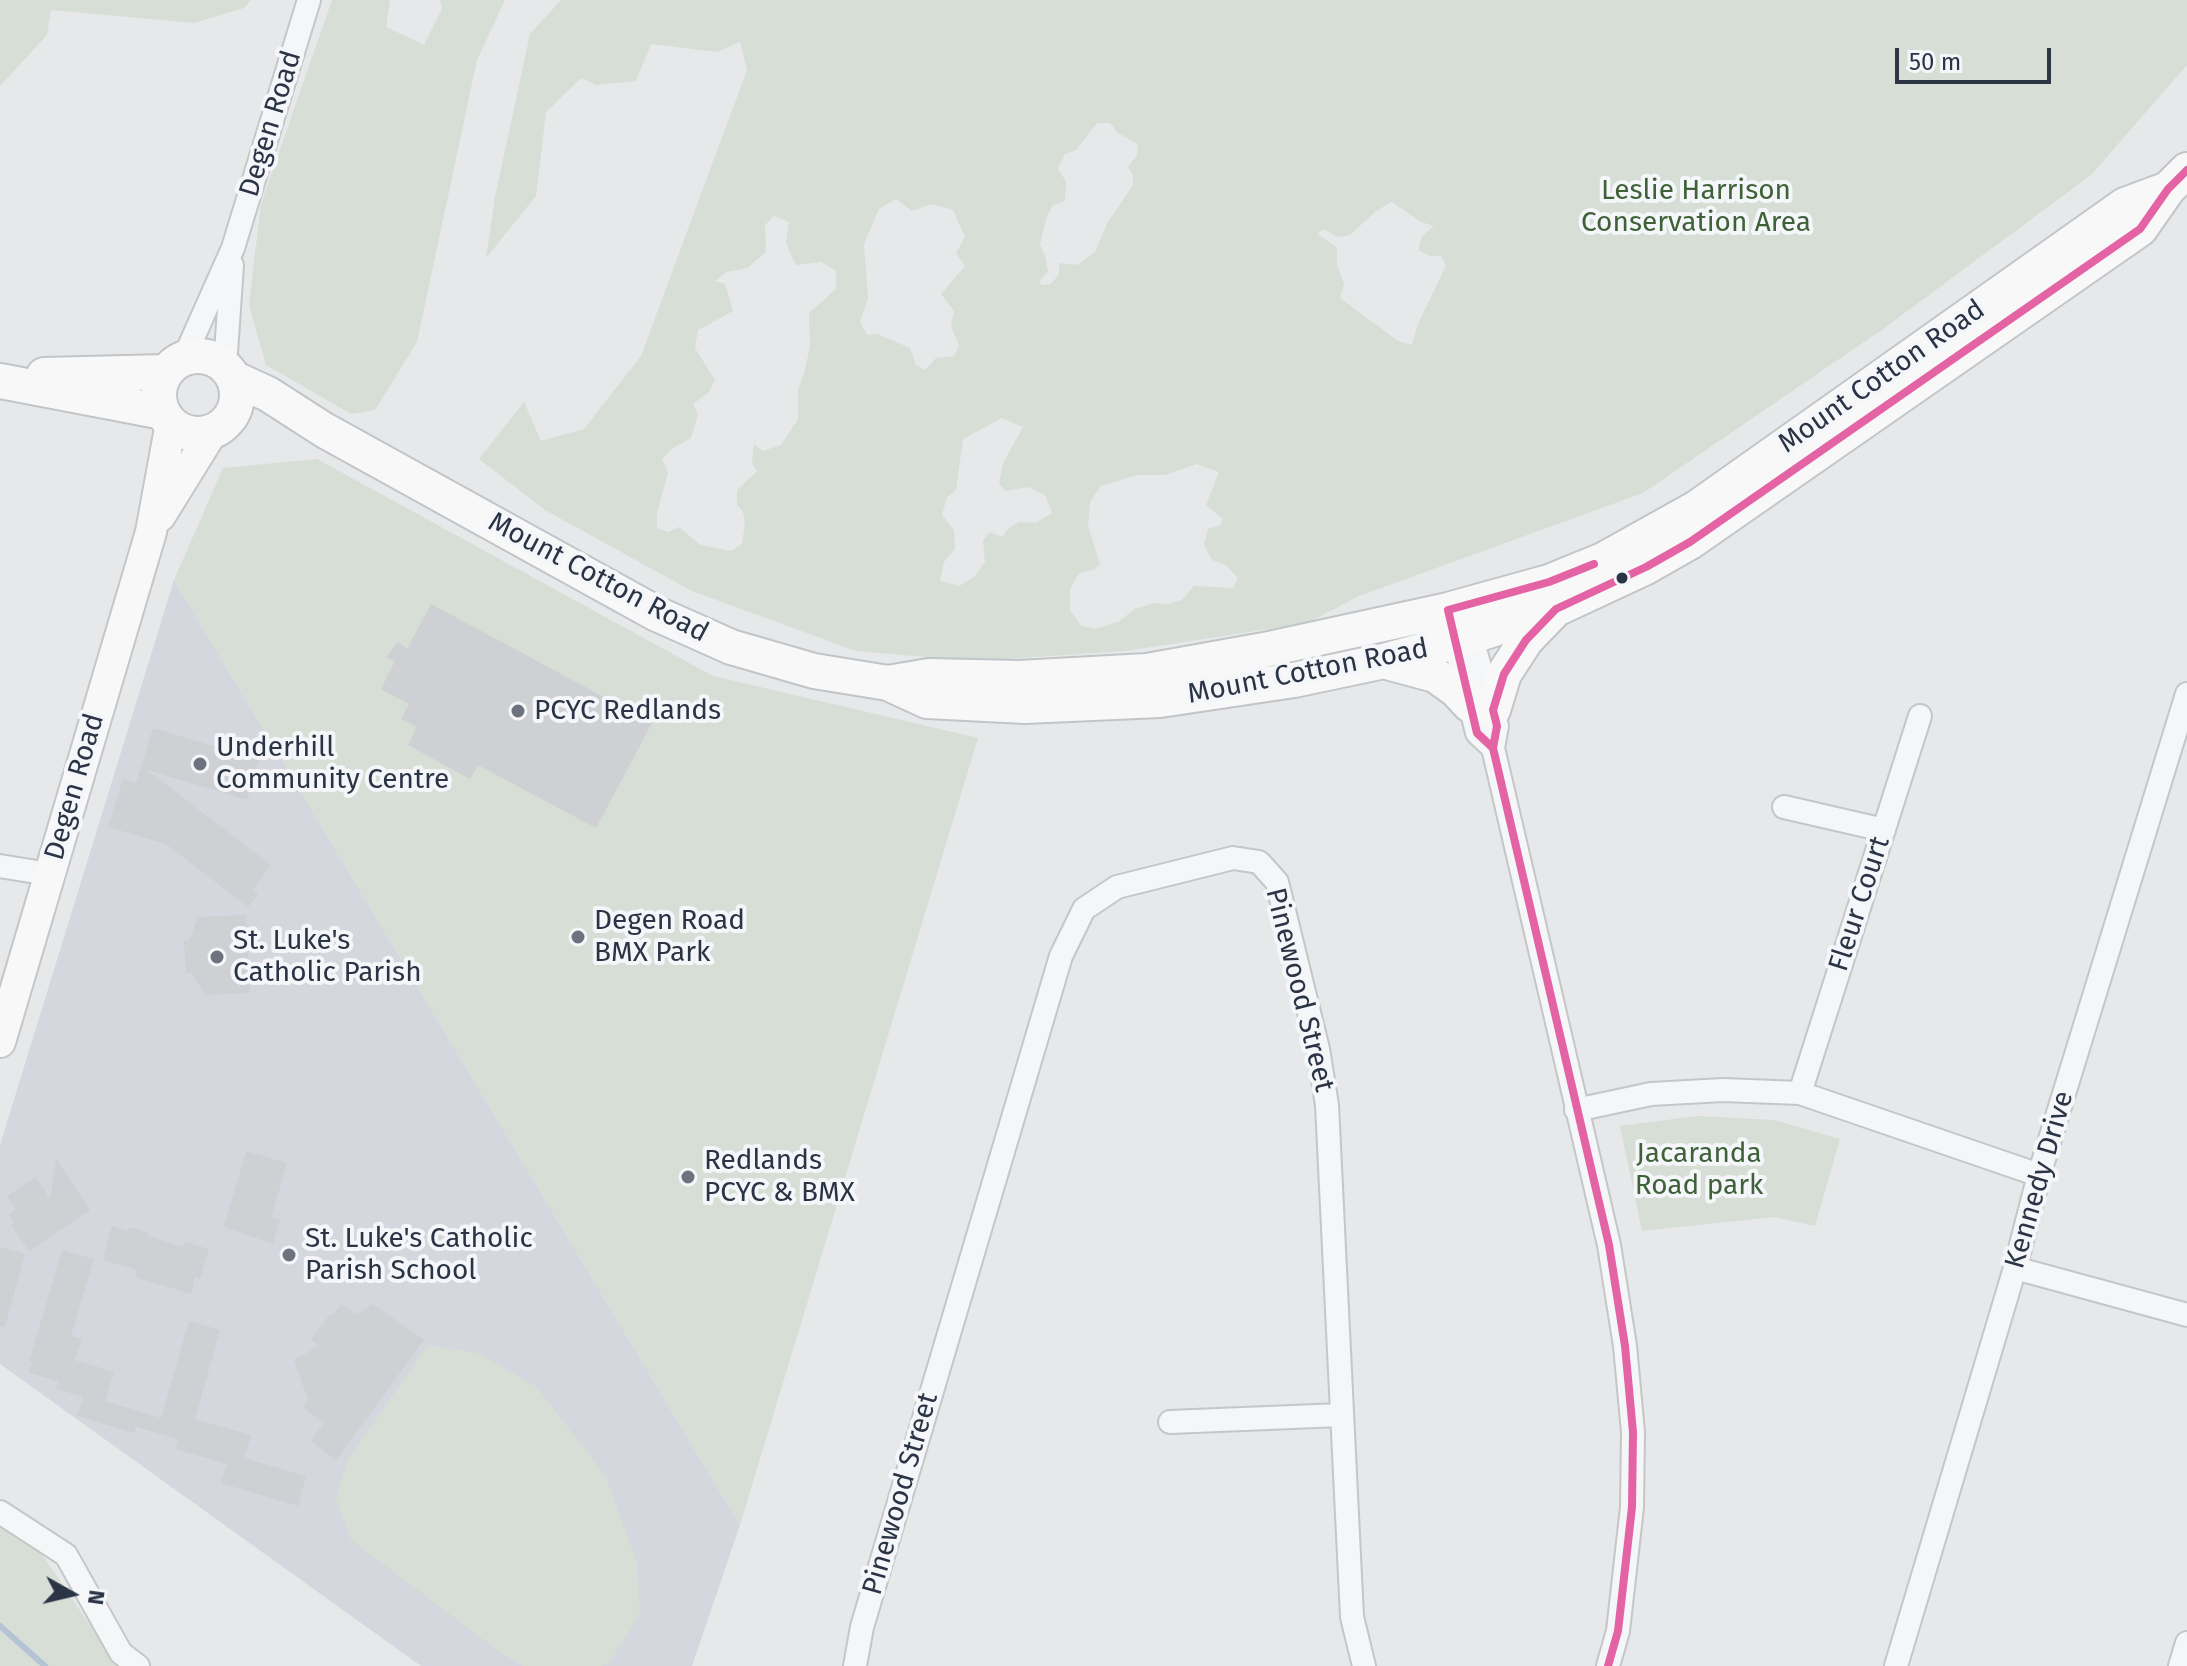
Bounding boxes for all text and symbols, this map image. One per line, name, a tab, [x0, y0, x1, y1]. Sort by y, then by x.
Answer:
scale bar	[1899, 32, 2055, 82]
street label: Degen Road	[233, 47, 309, 201]
text: 50 m	[1909, 48, 1961, 76]
park label: Leslie Harrison Conservation Area	[1581, 174, 1811, 240]
street label: Mount Cotton Road	[1772, 293, 1992, 461]
street label: Mount Cotton Road	[482, 506, 714, 650]
unlabelled marker	[1614, 570, 1630, 586]
street label: Mount Cotton Road	[1185, 632, 1431, 712]
place label: PCYC Redlands	[534, 694, 721, 728]
marker: PCYC Redlands	[509, 702, 527, 720]
street label: Degen Road	[38, 710, 112, 864]
place label: Underhill Community Centre	[216, 731, 449, 797]
marker: Underhill Community Centre	[191, 755, 209, 773]
street label: Fleur Court	[1822, 832, 1898, 976]
street label: Pinewood Street	[1257, 885, 1341, 1095]
place label: Degen Road BMX Park	[594, 904, 745, 970]
place label: St. Luke's Catholic Parish	[233, 924, 422, 990]
marker: Degen Road BMX Park	[569, 928, 587, 946]
marker: St. Luke's Catholic Parish	[208, 948, 226, 966]
street label: Kennedy Drive	[1999, 1087, 2081, 1273]
park label: Jacaranda Road park	[1635, 1137, 1763, 1203]
place label: Redlands PCYC & BMX	[704, 1144, 855, 1210]
marker: Redlands PCYC & BMX	[679, 1168, 697, 1186]
place label: St. Luke's Catholic Parish School	[305, 1222, 533, 1288]
marker: St. Luke's Catholic Parish School	[280, 1246, 298, 1264]
street label: Pinewood Street	[856, 1389, 946, 1599]
north arrow	[32, 1554, 112, 1634]
text: N	[82, 1588, 111, 1607]

